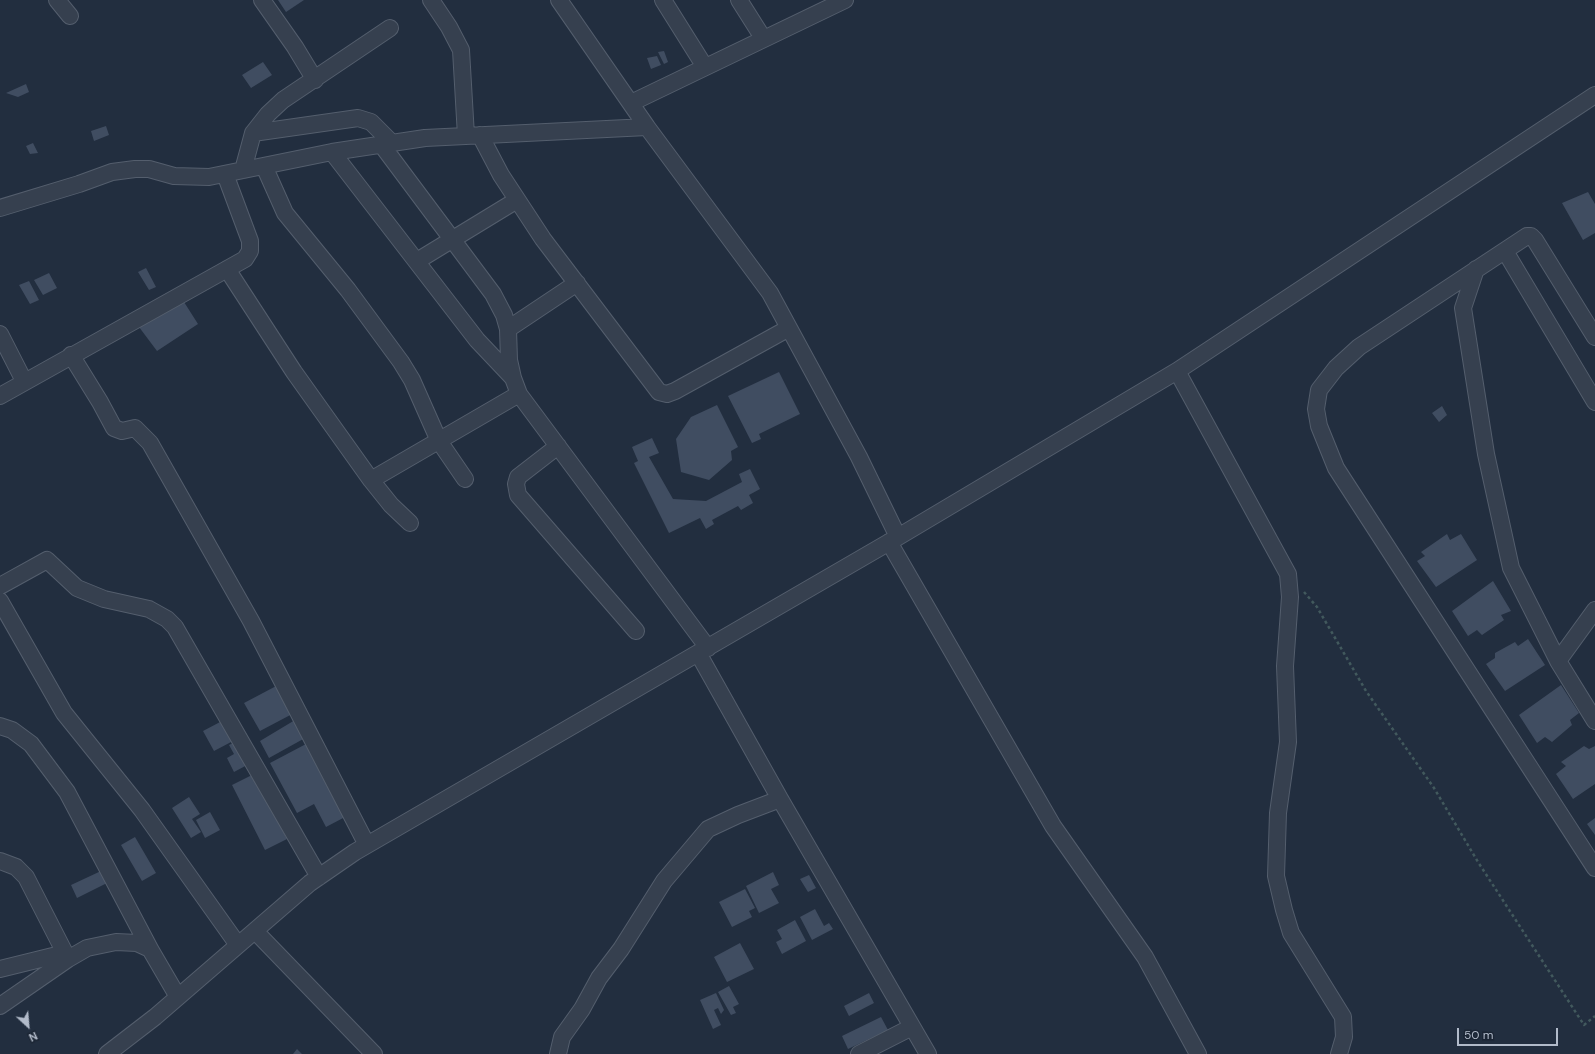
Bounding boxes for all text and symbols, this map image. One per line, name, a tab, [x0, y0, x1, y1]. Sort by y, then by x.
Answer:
north arrow	[8, 1006, 48, 1046]
scale bar	[1459, 1020, 1560, 1046]
text: 50 m	[1464, 1027, 1493, 1043]
text: N	[27, 1029, 40, 1045]

